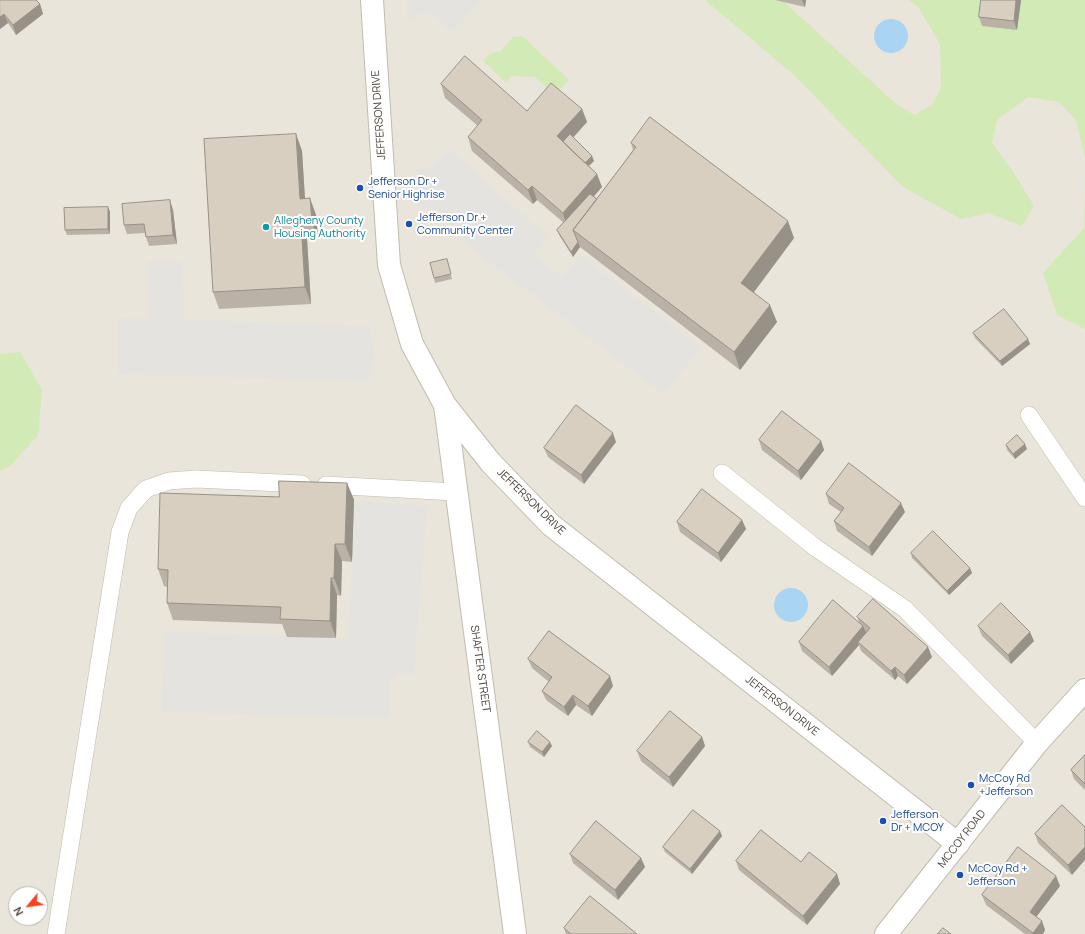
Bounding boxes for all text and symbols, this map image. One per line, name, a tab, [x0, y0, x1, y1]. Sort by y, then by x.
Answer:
street label: JEFFERSON DRIVE	[369, 70, 389, 160]
place label: Jefferson Dr + Senior Highrise	[368, 175, 445, 201]
marker: Jefferson Dr + Senior Highrise	[355, 183, 365, 193]
place label: Jefferson Dr + Community Center	[417, 211, 513, 237]
place label: Allegheny County Housing Authority	[274, 214, 366, 240]
marker: Jefferson Dr + Community Center	[404, 219, 414, 229]
marker: Allegheny County Housing Authority	[261, 222, 271, 232]
street label: JEFFERSON DRIVE	[494, 466, 568, 538]
street label: SHAFTER STREET	[467, 624, 493, 714]
street label: JEFFERSON DRIVE	[743, 673, 821, 739]
place label: McCoy Rd +Jefferson	[979, 772, 1033, 798]
marker: McCoy Rd +Jefferson	[966, 780, 976, 790]
street label: MCCOY ROAD	[935, 807, 989, 871]
place label: Jefferson Dr + MCOY	[891, 808, 944, 834]
marker: Jefferson Dr + MCOY	[878, 816, 888, 826]
place label: McCoy Rd + Jefferson	[968, 862, 1027, 888]
marker: McCoy Rd + Jefferson	[955, 870, 965, 880]
north arrow	[8, 886, 48, 926]
text: N	[9, 904, 26, 919]

